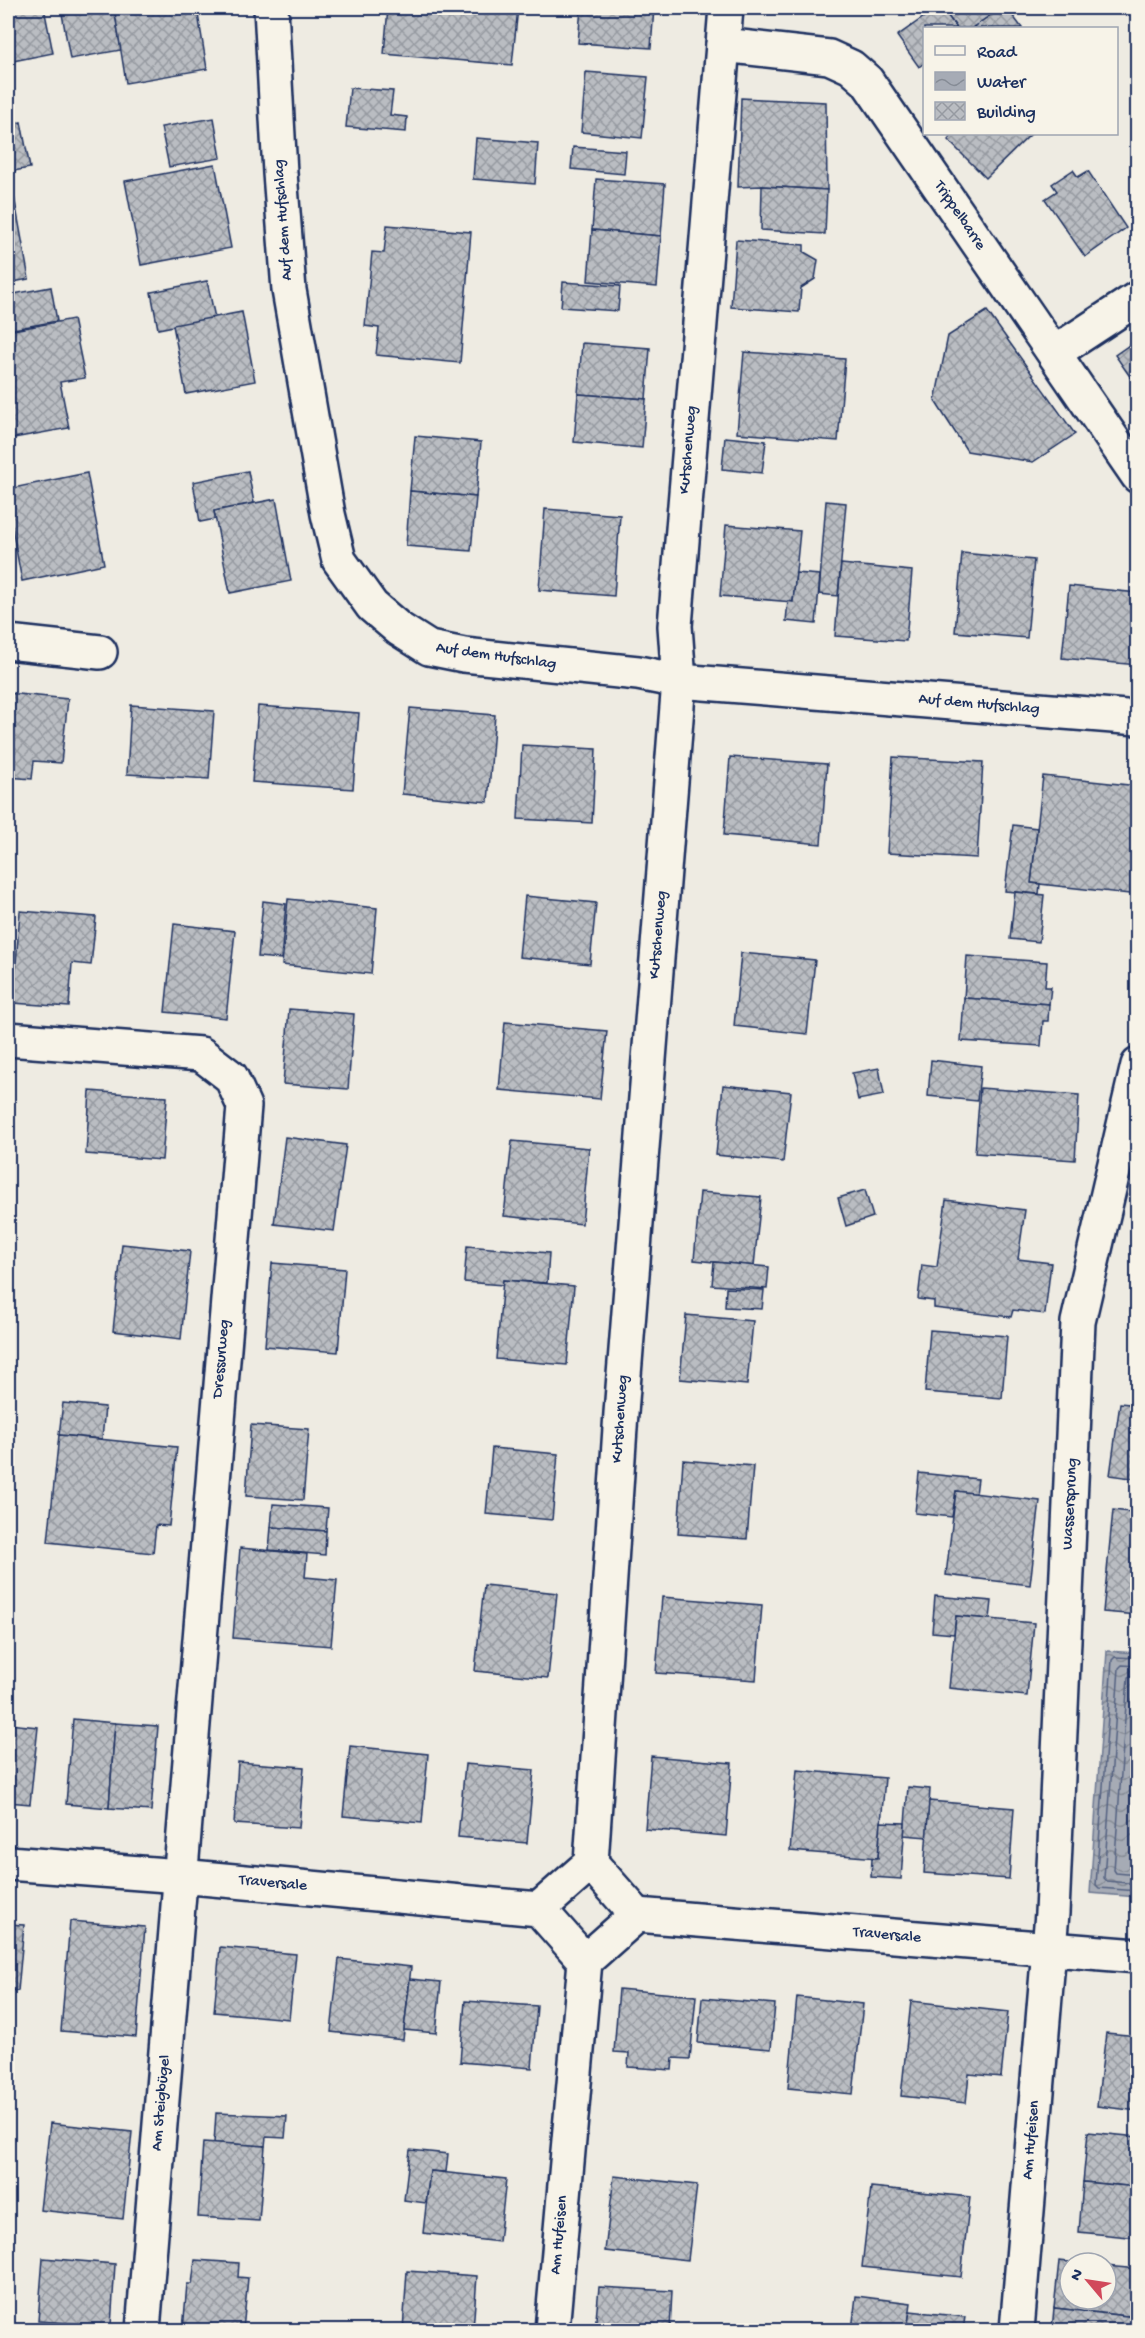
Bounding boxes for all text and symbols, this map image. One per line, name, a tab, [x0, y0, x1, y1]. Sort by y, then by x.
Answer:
legend	[923, 27, 1118, 135]
text: Road	[977, 43, 1018, 64]
text: Water	[977, 73, 1027, 94]
text: Building	[976, 103, 1036, 124]
street label: Auf dem Hufschlag	[270, 159, 298, 281]
street label: Trippelbarre	[928, 177, 990, 255]
street label: Kutschenweg	[676, 405, 702, 495]
street label: Auf dem Hufschlag	[435, 639, 557, 675]
street label: Auf dem Hufschlag	[918, 690, 1040, 720]
street label: Kutschenweg	[646, 890, 672, 980]
street label: Dressurweg	[209, 1319, 235, 1400]
street label: Kutschenweg	[608, 1374, 634, 1464]
street label: Wassersprung	[1059, 1458, 1083, 1550]
street label: Traversale	[237, 1871, 309, 1897]
street label: Traversale	[851, 1923, 923, 1949]
street label: Am Steigbügel	[148, 2054, 176, 2152]
street label: Am Hufeisen	[1019, 2099, 1045, 2180]
street label: Am Hufeisen	[547, 2194, 573, 2275]
north arrow	[1058, 2251, 1118, 2311]
text: N	[1067, 2266, 1089, 2285]

